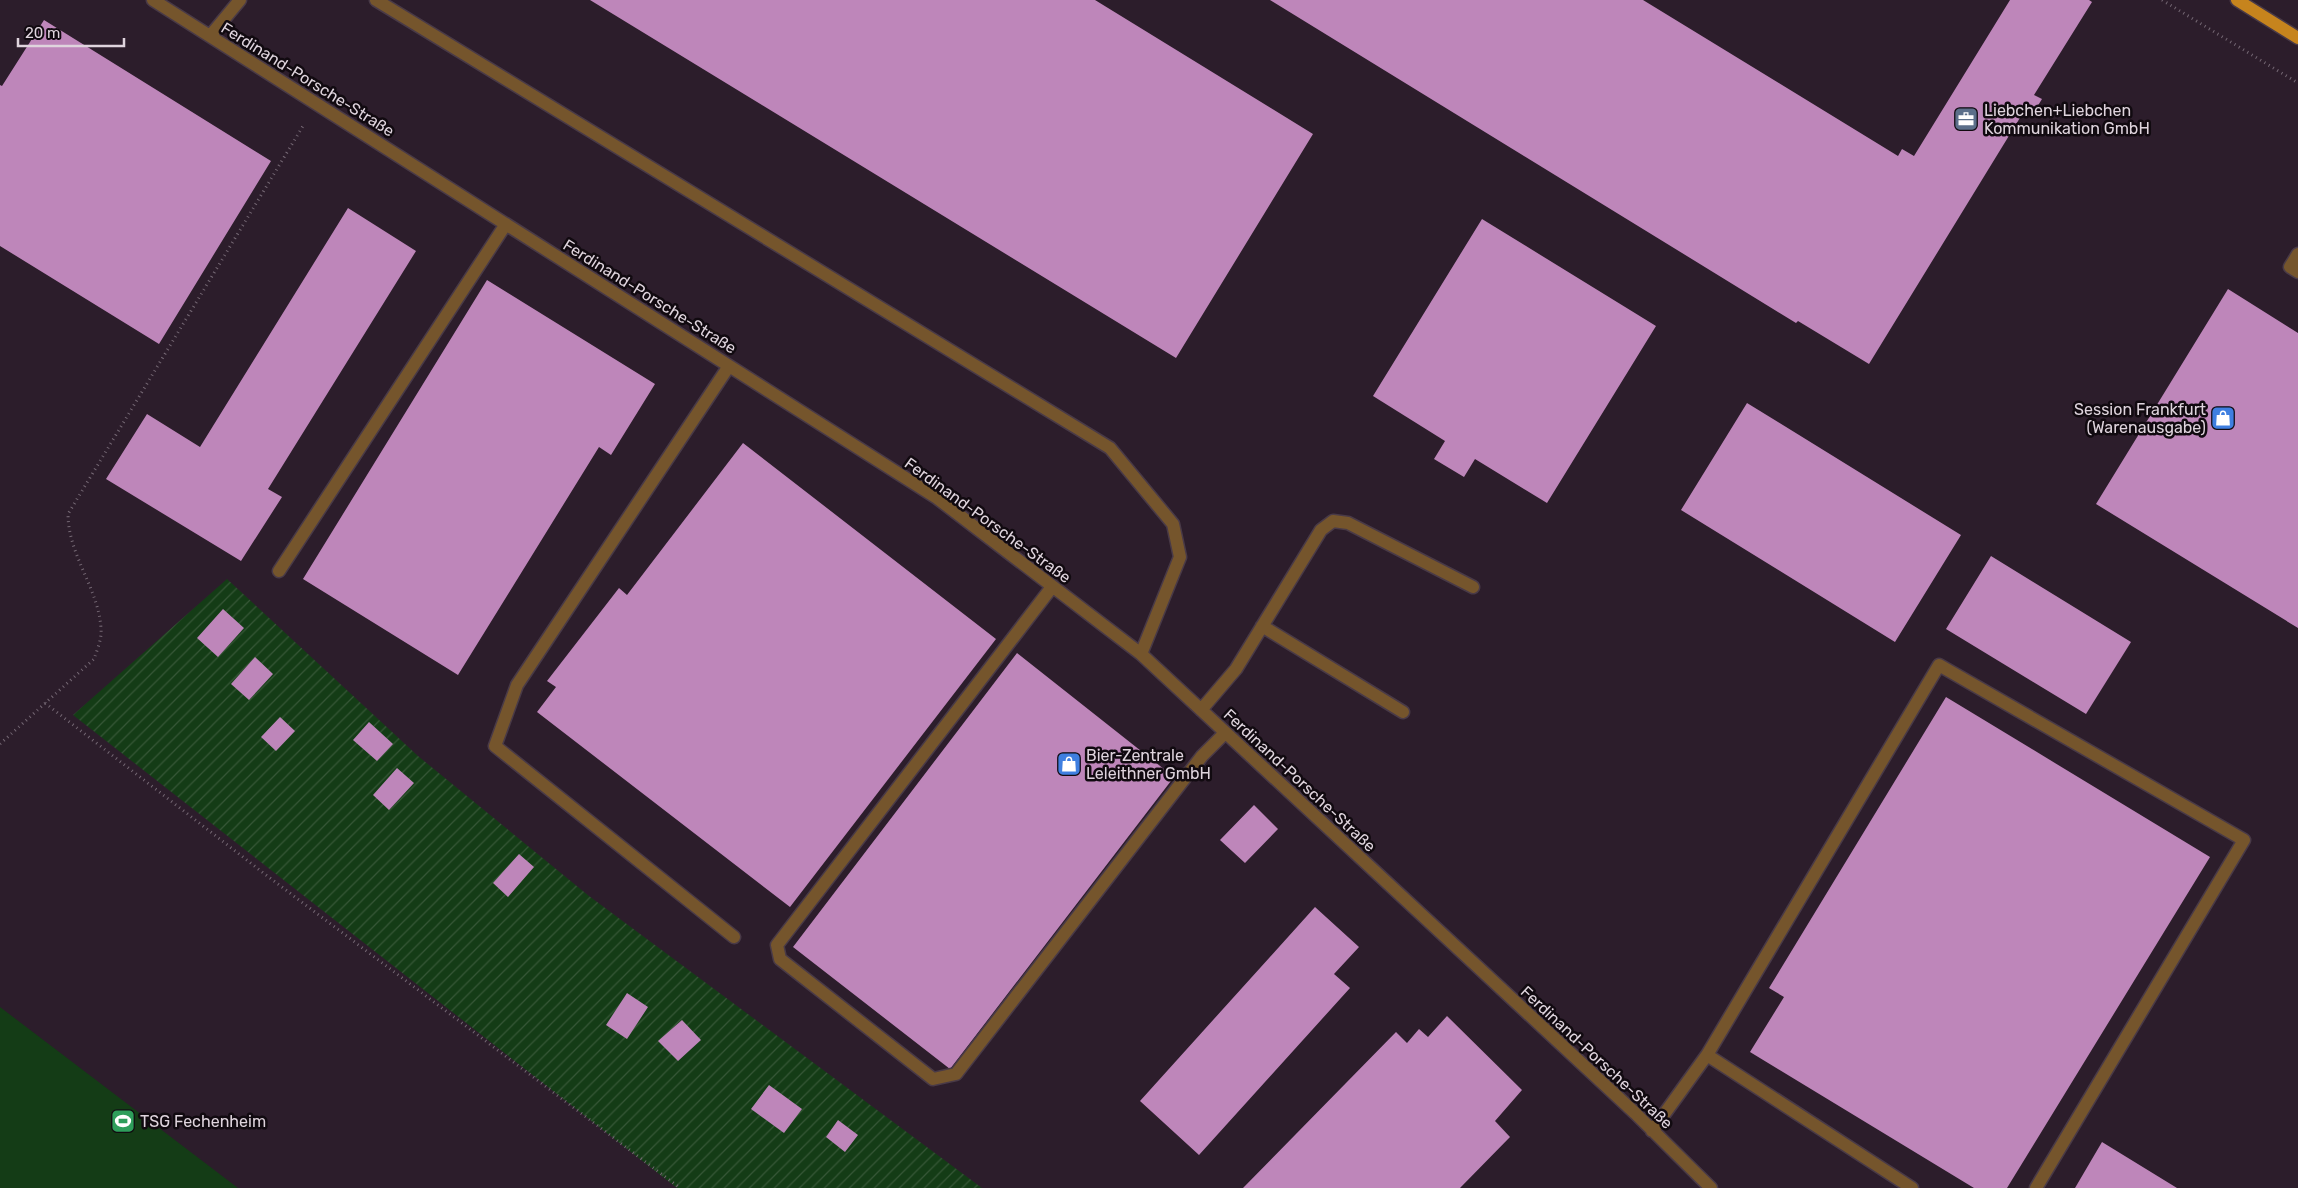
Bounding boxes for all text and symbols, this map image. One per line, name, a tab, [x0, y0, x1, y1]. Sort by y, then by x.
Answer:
scale bar	[18, 15, 124, 47]
street label: Ferdinand-Porsche-Straße	[218, 18, 398, 141]
text: 20 m	[25, 24, 60, 42]
place label: Liebchen+Liebchen Kommunikation GmbH	[1984, 101, 2150, 138]
office icon: Liebchen+Liebchen Kommunikation GmbH	[1953, 106, 1979, 132]
street label: Ferdinand-Porsche-Straße	[560, 235, 740, 358]
place label: Session Frankfurt (Warenausgabe)	[2074, 400, 2206, 437]
shop icon: Session Frankfurt (Warenausgabe)	[2210, 405, 2236, 431]
street label: Ferdinand-Porsche-Straße	[901, 454, 1075, 587]
street label: Ferdinand-Porsche-Straße	[1220, 705, 1380, 856]
place label: Bier-Zentrale Leleithner GmbH	[1086, 746, 1211, 783]
shop icon: Bier-Zentrale Leleithner GmbH	[1056, 751, 1082, 777]
street label: Ferdinand-Porsche-Straße	[1517, 982, 1677, 1133]
sports icon: TSG Fechenheim	[110, 1108, 136, 1134]
place label: TSG Fechenheim	[140, 1112, 266, 1131]

